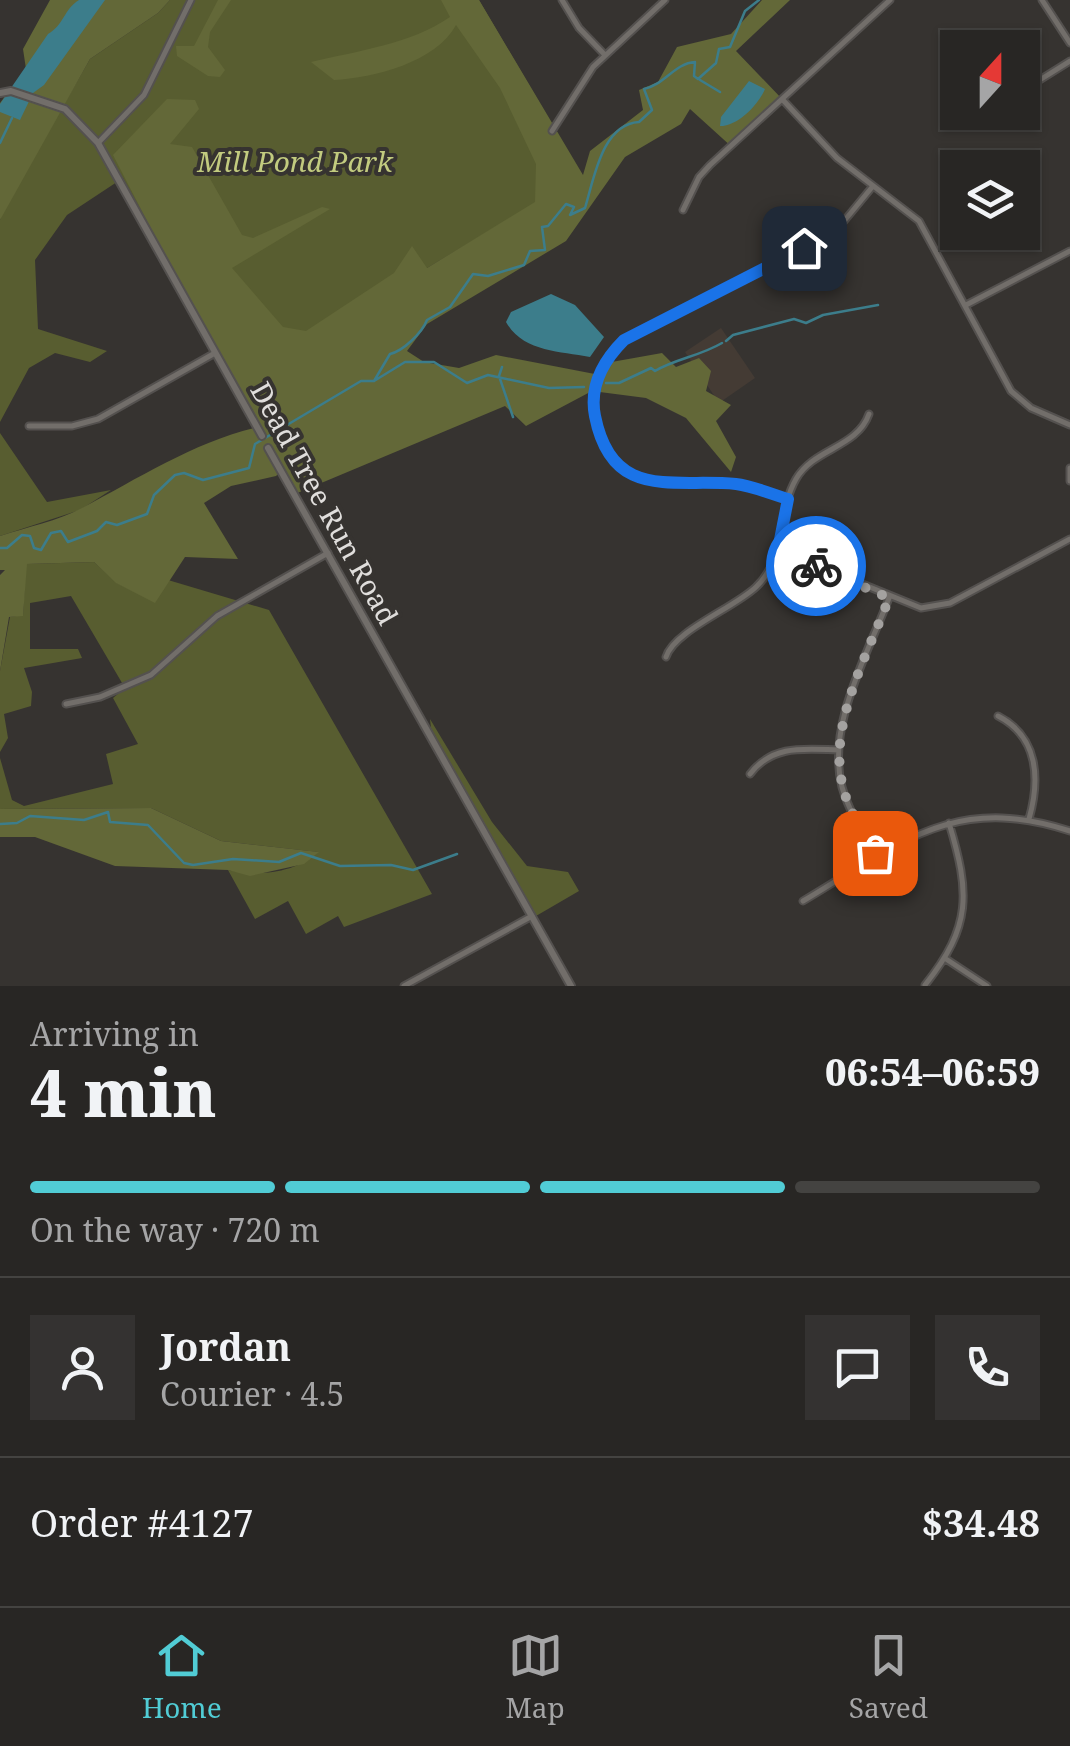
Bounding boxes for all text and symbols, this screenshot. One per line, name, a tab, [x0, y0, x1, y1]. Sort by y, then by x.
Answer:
north arrow	[940, 30, 1040, 130]
map controls	[940, 30, 1040, 250]
park label: Mill Pond Park	[196, 142, 394, 180]
button: layers	[940, 150, 1040, 250]
pin	[762, 206, 847, 291]
icon: home	[777, 221, 832, 276]
street label: Dead Tree Run Road	[242, 375, 408, 631]
courier	[766, 516, 866, 616]
icon: bike	[789, 539, 844, 594]
pin	[833, 811, 918, 896]
icon: bag	[848, 826, 903, 881]
text: Arriving in	[30, 1012, 199, 1055]
text: 06:54–06:59	[825, 1045, 1040, 1097]
text: 4 min	[30, 1048, 217, 1136]
text: On the way · 720 m	[30, 1208, 320, 1251]
button: person	[30, 1315, 135, 1420]
button: chat	[805, 1315, 910, 1420]
button: phone	[935, 1315, 1040, 1420]
text: Jordan	[160, 1320, 291, 1372]
text: Courier · 4.5	[160, 1372, 344, 1415]
text: Order #4127	[30, 1496, 254, 1548]
text: $34.48	[921, 1496, 1040, 1548]
tab: Home	[142, 1628, 222, 1726]
tab: Map	[506, 1628, 565, 1726]
tab: Saved	[849, 1628, 928, 1726]

